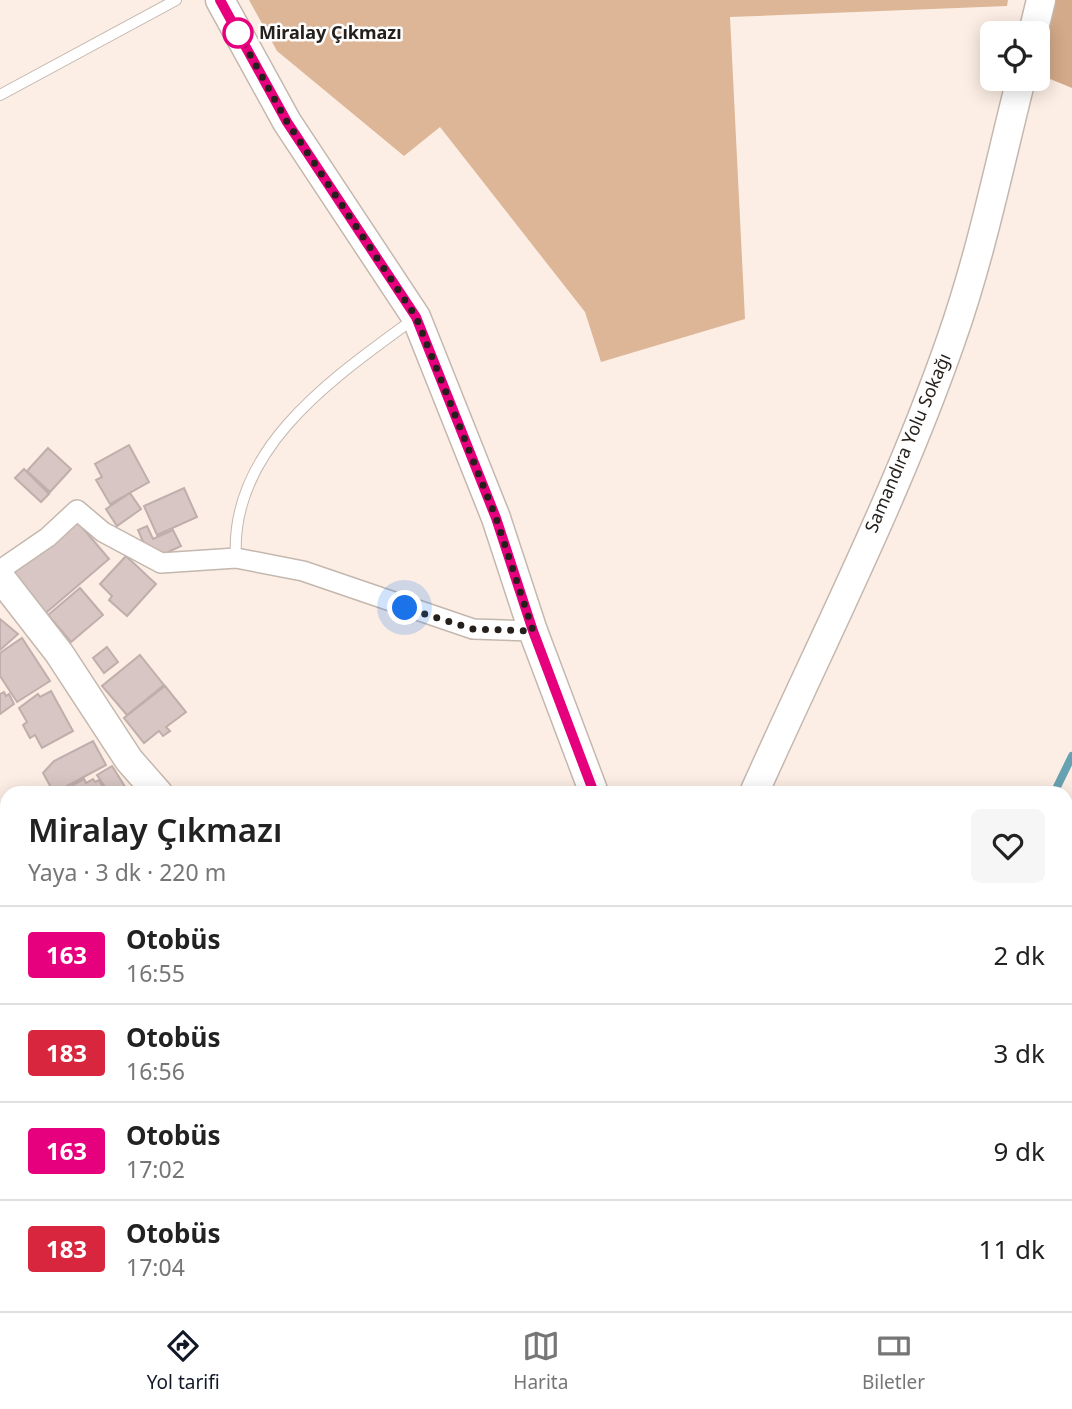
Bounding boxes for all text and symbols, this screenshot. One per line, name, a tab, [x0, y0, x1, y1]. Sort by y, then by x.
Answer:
marker: Miralay Çıkmazı	[223, 18, 253, 48]
place label: Miralay Çıkmazı	[259, 20, 402, 44]
map controls	[980, 21, 1050, 91]
button: locate	[980, 21, 1050, 91]
street label: Samandıra Yolu Sokağı	[858, 349, 956, 536]
your location	[387, 590, 422, 625]
text: Miralay Çıkmazı	[28, 807, 282, 852]
button: heart	[971, 809, 1045, 883]
text: Yaya · 3 dk · 220 m	[28, 856, 226, 888]
text: Otobüs	[126, 921, 220, 957]
text: 2 dk	[993, 937, 1045, 973]
text: 163	[46, 938, 87, 971]
text: 16:55	[126, 957, 185, 989]
text: Otobüs	[126, 1019, 220, 1055]
text: 3 dk	[993, 1035, 1045, 1071]
text: 183	[46, 1036, 87, 1069]
text: 16:56	[126, 1055, 185, 1087]
text: Otobüs	[126, 1117, 220, 1153]
text: 9 dk	[993, 1133, 1045, 1169]
text: 163	[46, 1134, 87, 1167]
text: 17:02	[126, 1153, 185, 1185]
text: Otobüs	[126, 1215, 220, 1251]
text: 11 dk	[979, 1231, 1045, 1267]
text: 183	[46, 1232, 87, 1265]
text: 17:04	[126, 1251, 185, 1283]
tab: Yol tarifi	[147, 1327, 220, 1395]
tab: Harita	[513, 1327, 568, 1395]
tab: Biletler	[862, 1327, 925, 1395]

